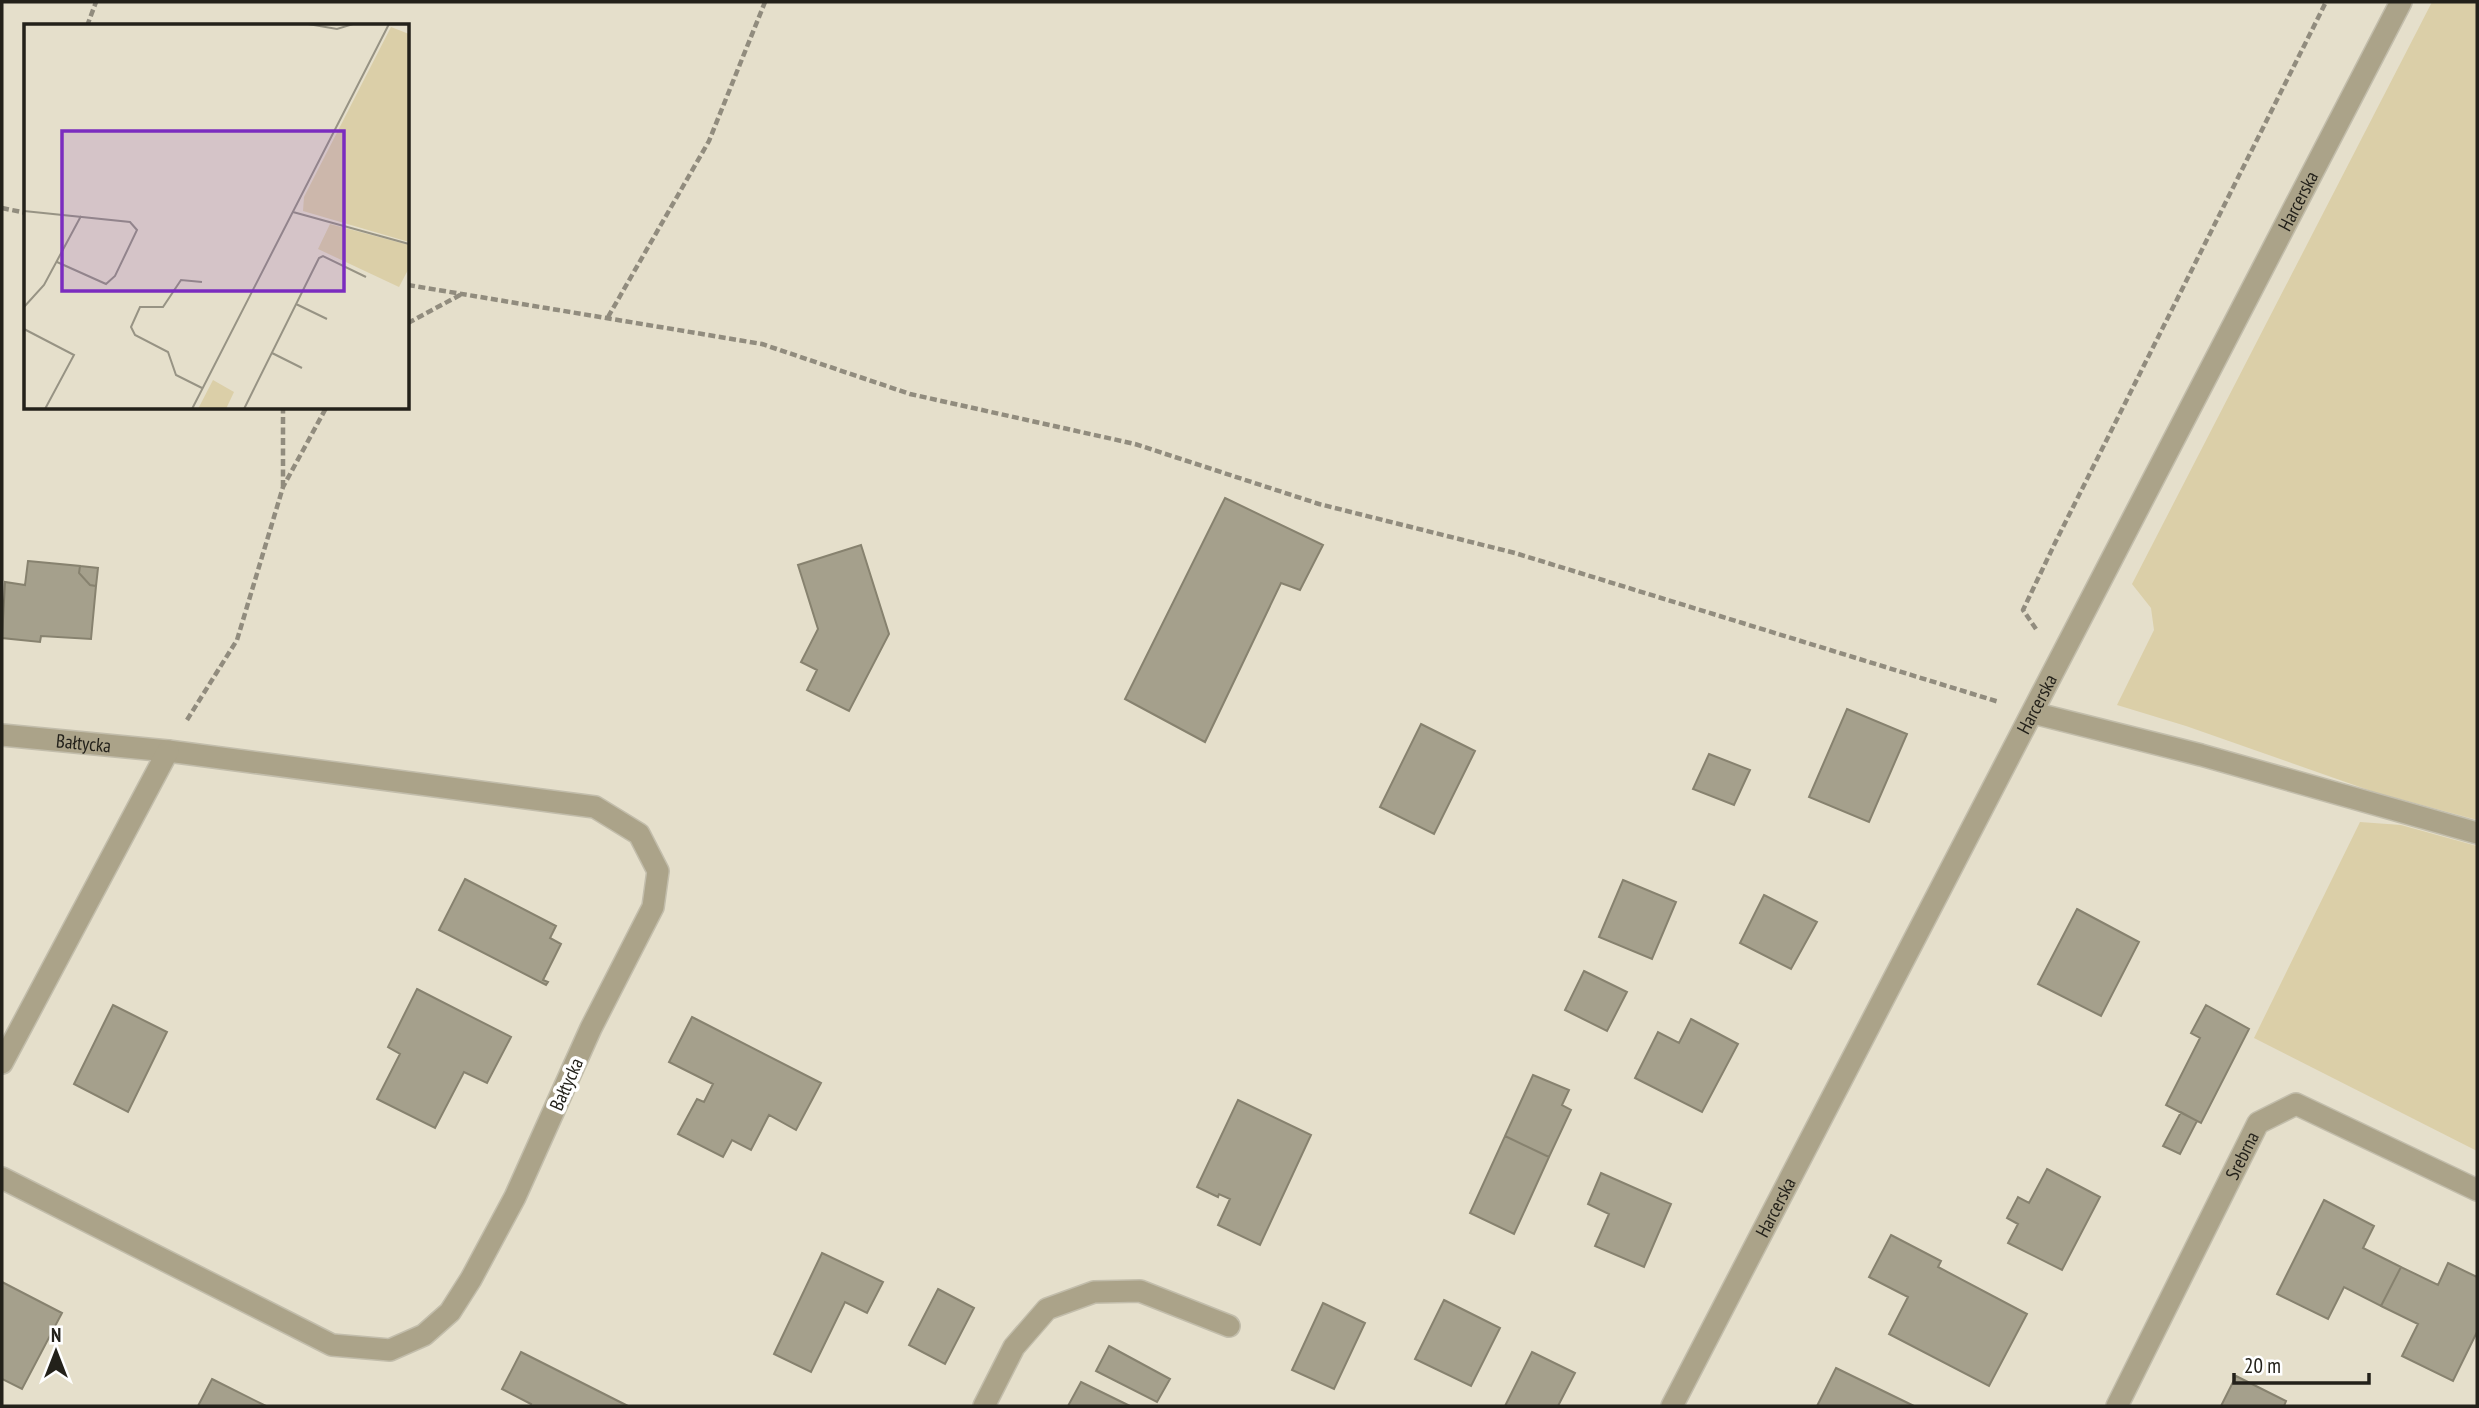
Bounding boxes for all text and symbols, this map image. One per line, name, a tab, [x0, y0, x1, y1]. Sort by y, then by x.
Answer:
inset map	[24, 24, 410, 410]
street label: Harcerska	[2272, 167, 2323, 235]
street label: Harcerska	[2011, 670, 2062, 738]
street label: Bałtycka	[55, 728, 112, 757]
street label: Bałtycka	[544, 1054, 588, 1114]
street label: Srebrna	[2220, 1127, 2264, 1183]
street label: Harcerska	[1750, 1173, 1801, 1241]
north arrow	[21, 1317, 91, 1387]
text: N	[51, 1323, 61, 1347]
scale bar	[2234, 1342, 2369, 1386]
text: 20 m	[2244, 1352, 2281, 1379]

